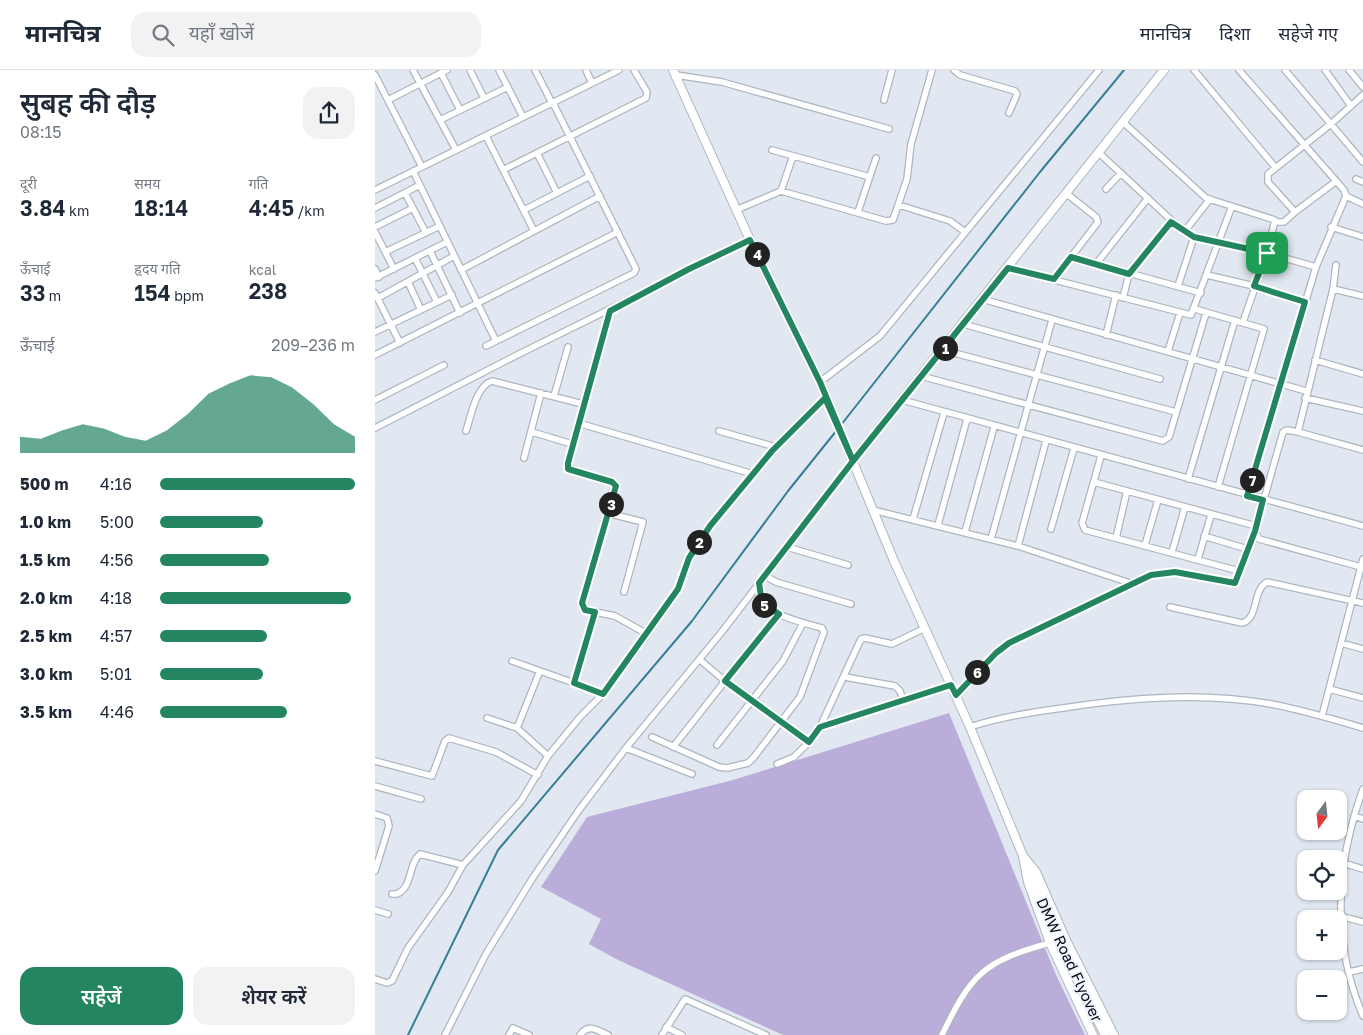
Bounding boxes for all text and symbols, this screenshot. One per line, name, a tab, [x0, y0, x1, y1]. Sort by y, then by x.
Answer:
search box	[131, 12, 481, 57]
text: मानचित्र	[25, 18, 101, 47]
icon: search	[149, 21, 177, 49]
text: यहाँ खोजें	[189, 21, 254, 44]
text: मानचित्र	[1140, 22, 1191, 44]
text: दिशा	[1219, 22, 1250, 44]
text: सहेजे गए	[1278, 22, 1338, 44]
text: सुबह की दौड़	[20, 86, 156, 119]
button: share	[303, 87, 355, 139]
text: 08:15	[20, 122, 62, 142]
text: दूरी	[20, 175, 37, 192]
text: समय	[134, 175, 160, 192]
text: गति	[249, 175, 268, 192]
text: 3.84	[20, 195, 66, 221]
text: 18:14	[134, 195, 188, 221]
text: 4:45	[249, 195, 294, 221]
text: km	[66, 202, 89, 219]
text: /km	[294, 202, 325, 219]
pin	[1246, 232, 1288, 274]
icon: arrive	[1253, 239, 1281, 267]
pin: 4	[745, 242, 769, 266]
text: 4	[753, 246, 762, 263]
text: ऊँचाई	[20, 260, 50, 277]
text: हृदय गति	[134, 260, 181, 277]
text: kcal	[249, 261, 276, 278]
text: 238	[249, 278, 287, 304]
text: 33	[20, 280, 45, 306]
text: 154	[134, 280, 171, 306]
text: m	[45, 287, 61, 304]
text: bpm	[171, 287, 204, 304]
text: ऊँचाई	[20, 335, 55, 355]
text: 209–236 m	[271, 335, 355, 355]
pin: 1	[933, 336, 957, 360]
text: 1	[942, 340, 949, 357]
pin: 7	[1239, 468, 1265, 492]
text: 7	[1249, 472, 1256, 489]
text: 500 m	[20, 474, 69, 494]
text: 4:16	[100, 474, 132, 494]
pin: 3	[599, 492, 623, 516]
text: 3	[607, 496, 616, 513]
text: 1.0 km	[20, 512, 71, 532]
text: 5:00	[100, 512, 134, 532]
pin: 2	[687, 530, 711, 554]
text: 2	[695, 534, 704, 551]
text: 1.5 km	[20, 550, 70, 570]
text: 4:56	[100, 550, 134, 570]
text: 2.0 km	[20, 588, 73, 608]
text: 4:18	[100, 588, 132, 608]
pin: 5	[751, 592, 777, 618]
text: 5	[760, 597, 769, 614]
text: 2.5 km	[20, 626, 72, 646]
text: 4:57	[100, 626, 132, 646]
pin: 6	[965, 660, 989, 684]
text: 3.0 km	[20, 664, 73, 684]
text: 5:01	[100, 664, 132, 684]
text: 6	[973, 664, 982, 681]
text: 3.5 km	[20, 702, 72, 722]
text: 4:46	[100, 702, 134, 722]
north arrow	[1297, 790, 1347, 840]
map controls	[1297, 790, 1347, 1020]
button: locate	[1297, 850, 1347, 900]
street label: DMW Road Flyover	[1033, 895, 1107, 1025]
button: +	[1297, 910, 1347, 960]
button: सहेजें	[20, 967, 183, 1025]
button: शेयर करें	[193, 967, 355, 1025]
button: −	[1297, 970, 1347, 1020]

